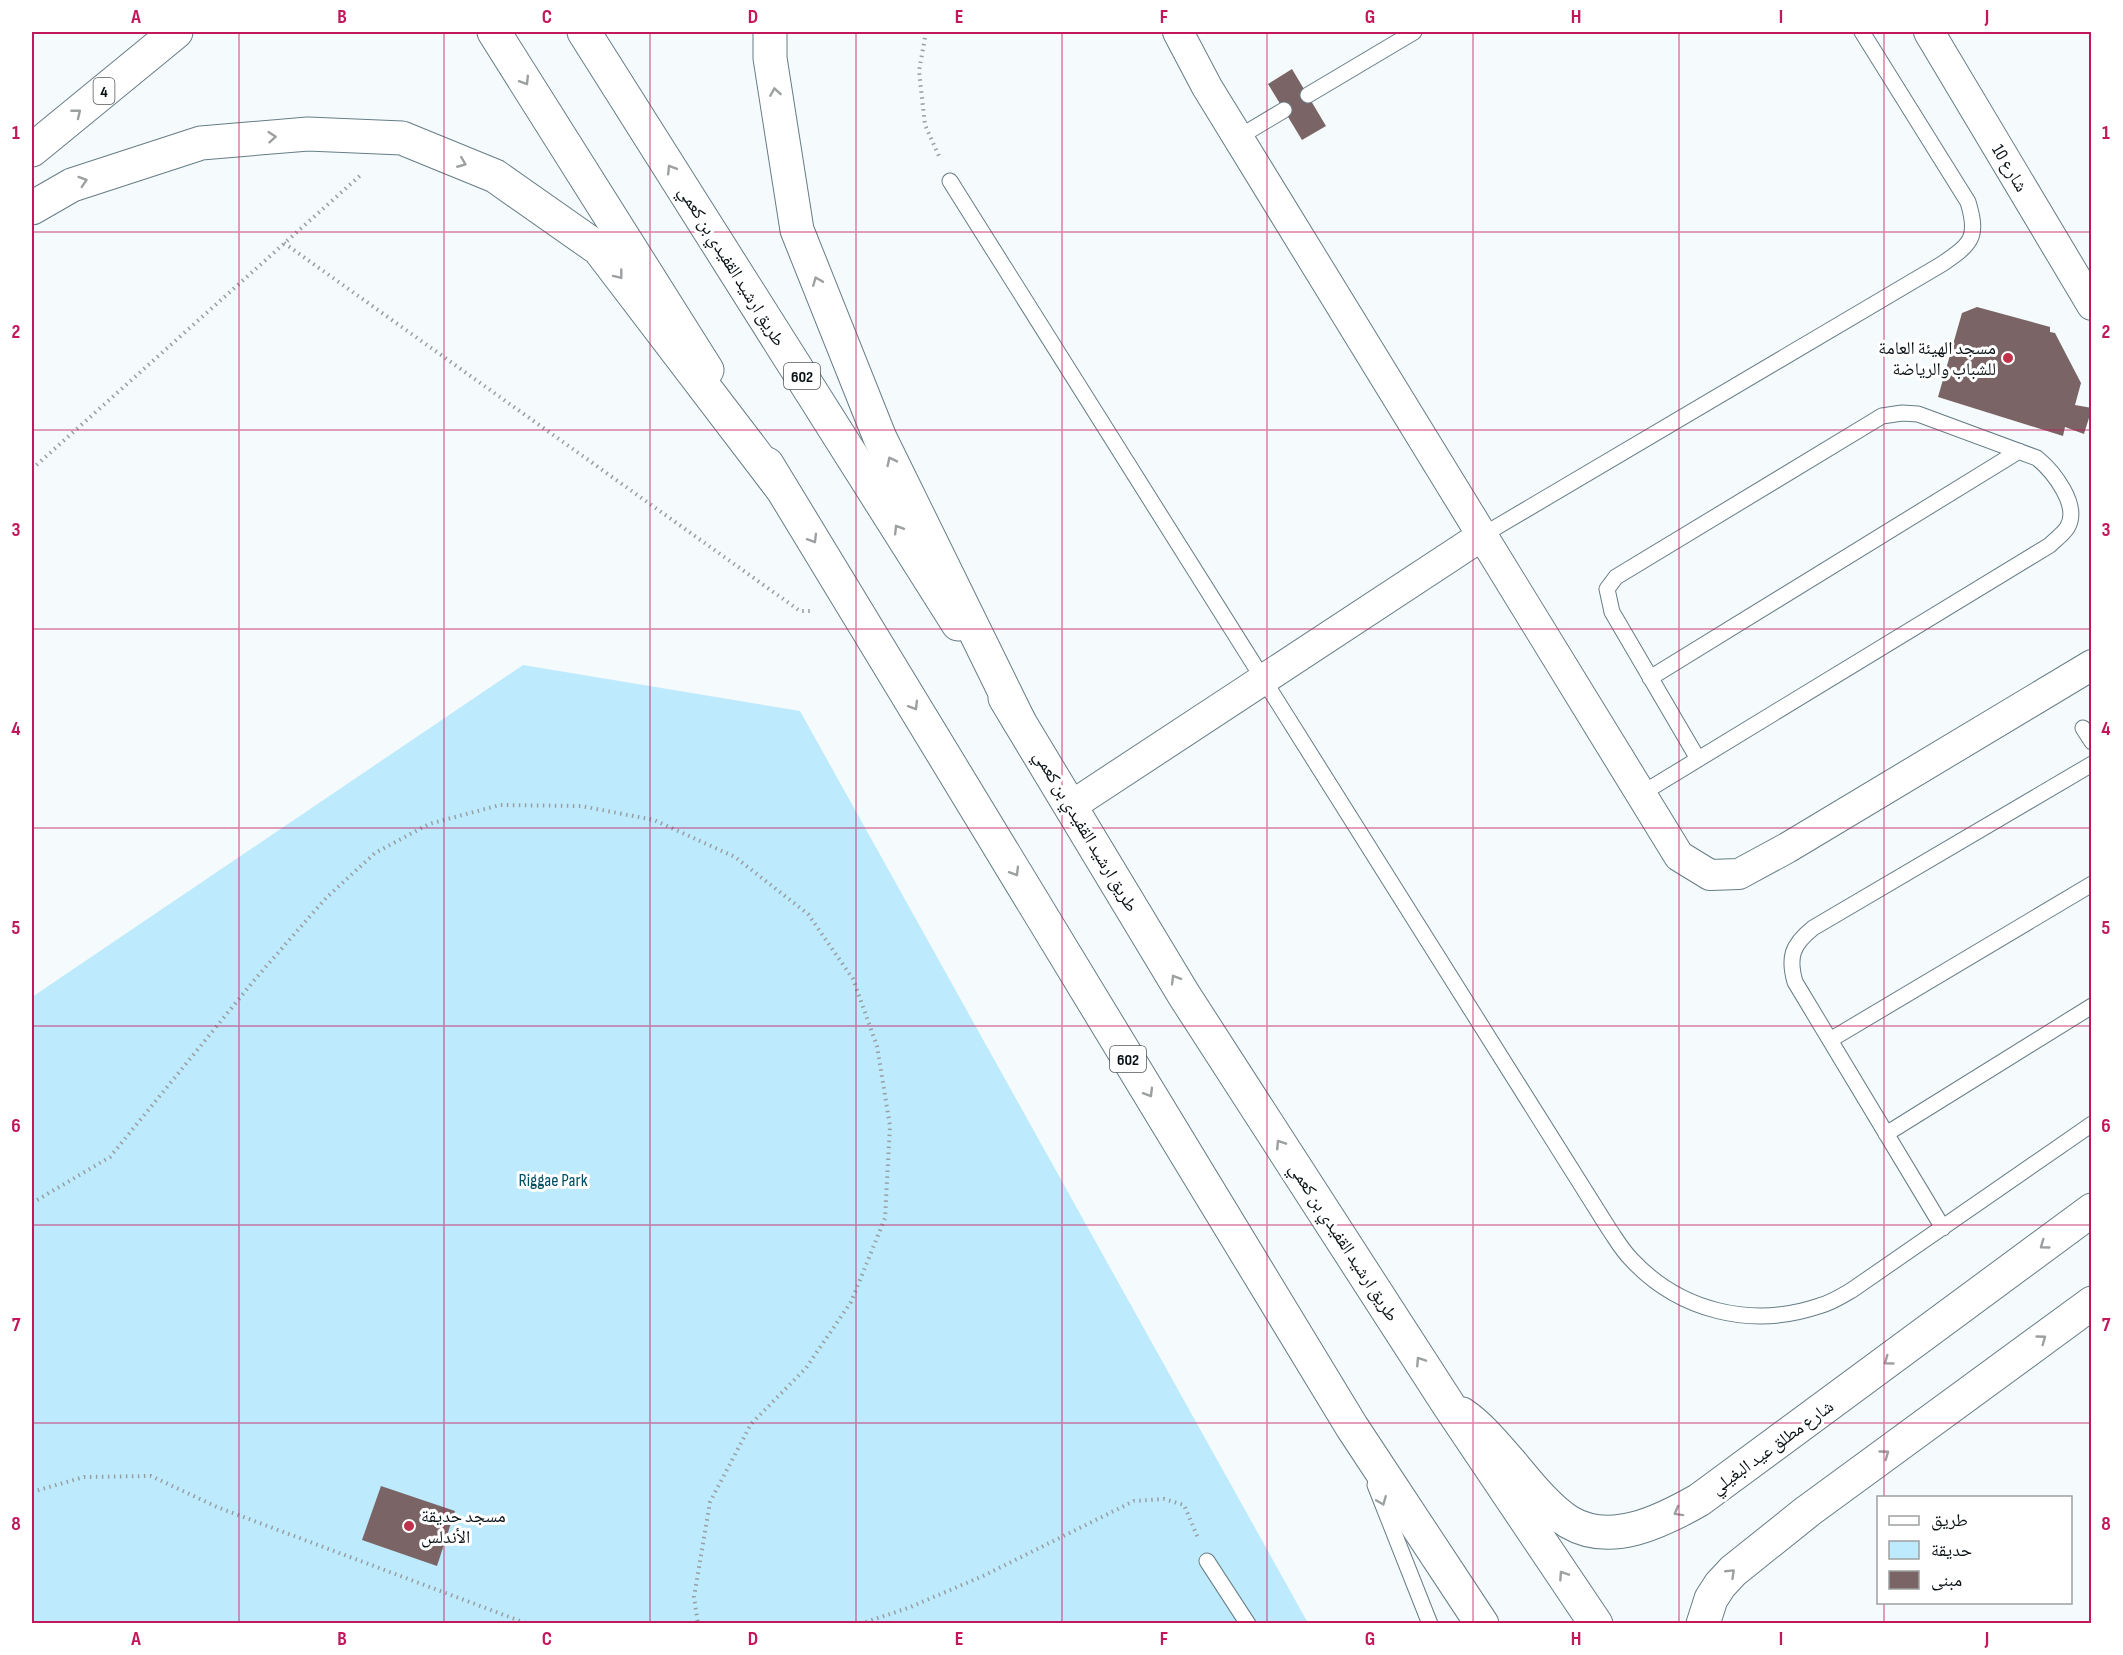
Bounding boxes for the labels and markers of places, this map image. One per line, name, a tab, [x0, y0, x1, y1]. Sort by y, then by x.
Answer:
place label: مسجد الهيئة العامة للشباب والرياضة	[1878, 338, 1996, 380]
marker: مسجد الهيئة العامة للشباب والرياضة	[2001, 351, 2015, 365]
place label: مسجد حديقة الأندلس	[421, 1506, 506, 1548]
marker: مسجد حديقة الأندلس	[402, 1519, 416, 1533]

